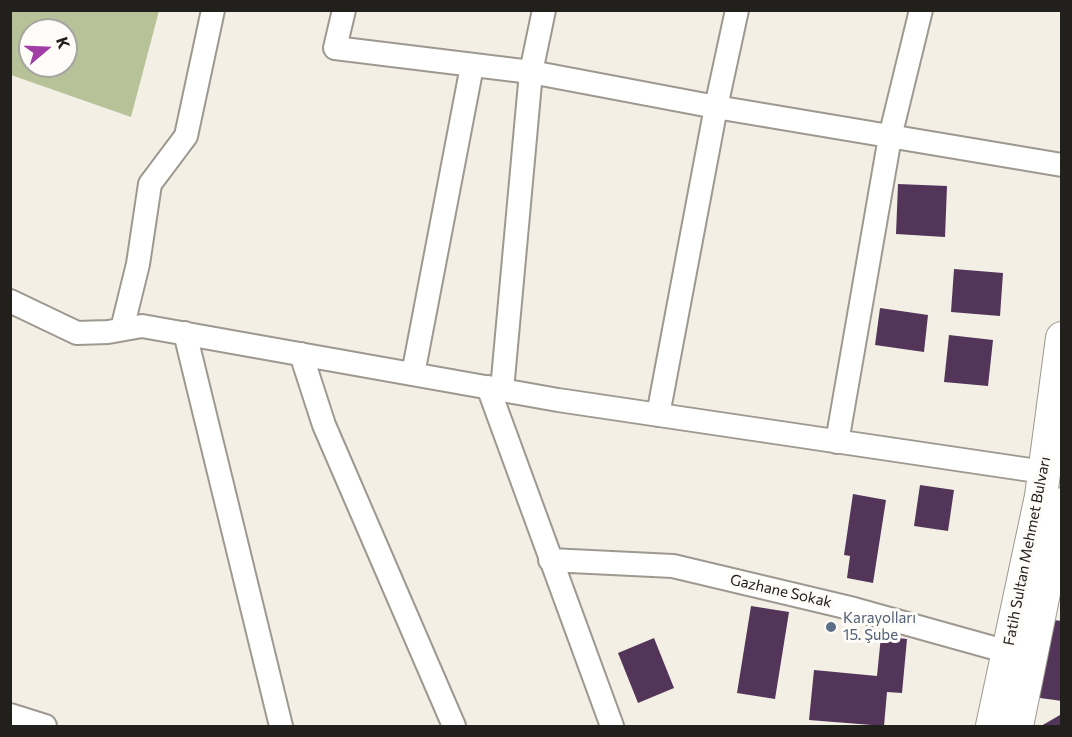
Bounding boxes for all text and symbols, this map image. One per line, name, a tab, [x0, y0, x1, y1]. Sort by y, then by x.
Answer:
north arrow	[18, 18, 78, 78]
text: K	[53, 34, 74, 51]
street label: Fatih Sultan Mehmet Bulvarı	[1000, 455, 1054, 647]
street label: Gazhane Sokak	[728, 571, 834, 611]
place label: Karayolları 15. Şube	[843, 609, 916, 644]
marker: Karayolları 15. Şube	[824, 620, 838, 634]

